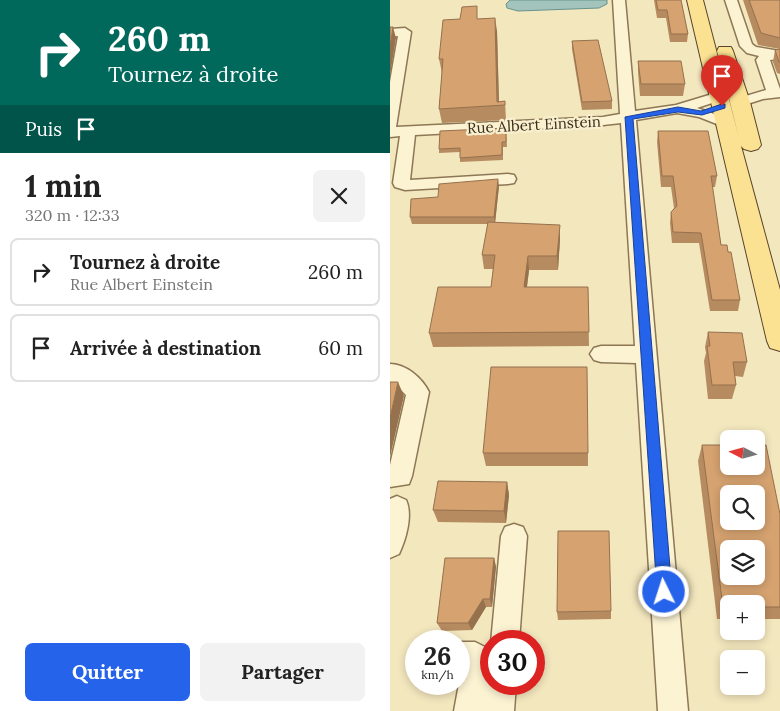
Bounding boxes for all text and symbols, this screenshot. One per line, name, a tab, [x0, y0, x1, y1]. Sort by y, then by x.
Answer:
text: 260 m	[108, 16, 210, 61]
icon: right	[25, 20, 90, 85]
pin	[701, 55, 743, 106]
text: Tournez à droite	[108, 60, 278, 88]
icon: arrive	[708, 62, 736, 90]
street label: Rue Albert Einstein	[467, 112, 601, 137]
icon: arrive	[72, 115, 100, 143]
text: Puis	[25, 117, 62, 141]
text: 1 min	[25, 167, 102, 205]
button: close	[313, 170, 365, 222]
text: 320 m · 12:33	[25, 205, 120, 225]
text: Tournez à droite	[70, 250, 220, 274]
icon: right	[27, 258, 55, 286]
text: 260 m	[308, 260, 363, 284]
text: Rue Albert Einstein	[70, 274, 213, 294]
icon: arrive	[27, 334, 55, 362]
text: Arrivée à destination	[70, 336, 261, 360]
text: 60 m	[318, 336, 363, 360]
north arrow	[720, 430, 765, 475]
map controls	[720, 430, 765, 695]
button: search	[720, 485, 765, 530]
button: layers	[720, 540, 765, 585]
position arrow	[637, 565, 689, 617]
button: +	[720, 595, 765, 640]
speed limit sign: 30	[480, 630, 545, 695]
text: 26	[424, 640, 451, 672]
button: Quitter	[25, 643, 190, 701]
button: Partager	[200, 643, 365, 701]
button: −	[720, 650, 765, 695]
text: km/h	[421, 667, 454, 682]

